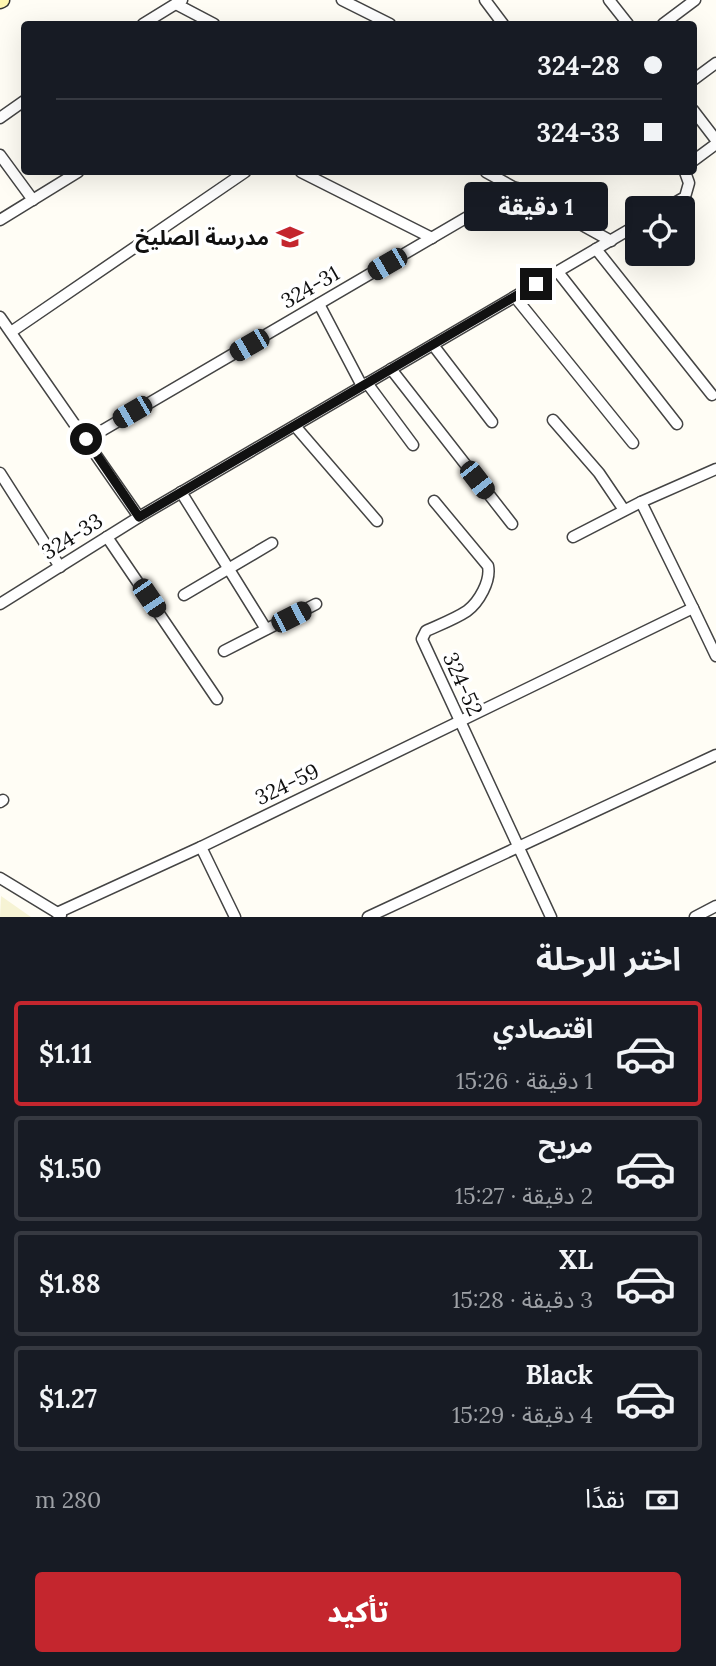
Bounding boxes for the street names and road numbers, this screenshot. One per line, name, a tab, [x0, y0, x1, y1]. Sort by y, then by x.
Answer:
street label: 324-31	[276, 260, 344, 314]
street label: 324-33	[36, 507, 108, 565]
street label: 324-52	[437, 648, 489, 720]
street label: 324-59	[251, 757, 323, 811]

